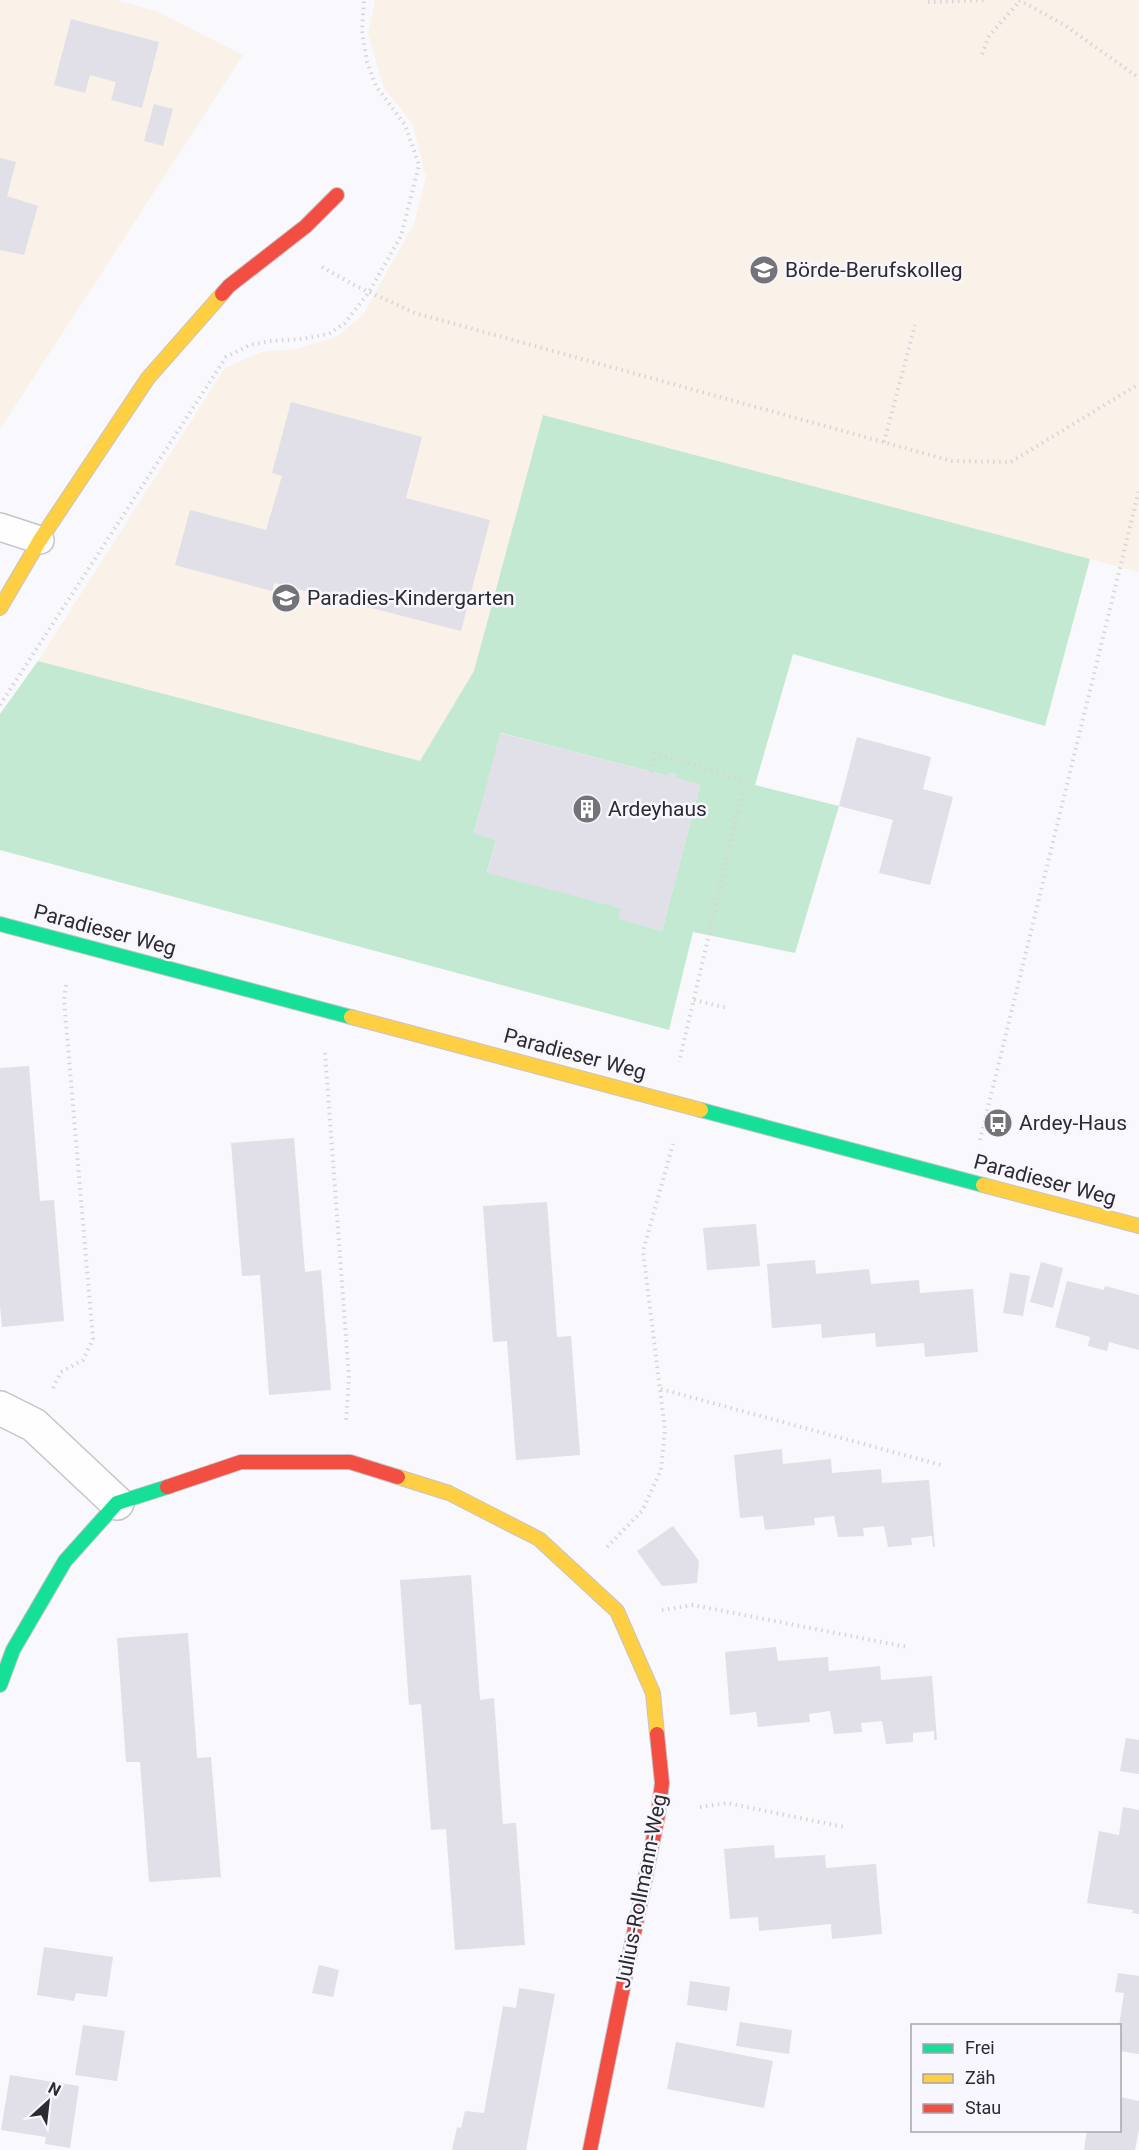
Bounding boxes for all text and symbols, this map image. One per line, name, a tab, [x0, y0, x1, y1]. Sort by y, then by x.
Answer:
school or university icon: Börde-Berufskolleg	[748, 254, 780, 286]
place label: Börde-Berufskolleg	[785, 258, 963, 282]
school or university icon: Paradies-Kindergarten	[270, 582, 302, 614]
place label: Paradies-Kindergarten	[307, 586, 515, 610]
building icon: Ardeyhaus	[571, 793, 603, 825]
place label: Ardeyhaus	[608, 797, 707, 821]
street label: Paradieser Weg	[31, 899, 179, 961]
street label: Paradieser Weg	[501, 1023, 649, 1085]
bus stop icon: Ardey-Haus	[982, 1107, 1014, 1139]
place label: Ardey-Haus	[1019, 1111, 1127, 1135]
street label: Paradieser Weg	[971, 1149, 1119, 1211]
street label: Julius-Rollmann-Weg	[610, 1792, 672, 1990]
legend	[911, 2024, 1121, 2132]
text: Frei	[965, 2037, 995, 2058]
text: Zäh	[965, 2067, 996, 2088]
north arrow	[18, 2072, 78, 2132]
text: N	[45, 2078, 64, 2100]
text: Stau	[965, 2097, 1001, 2118]

